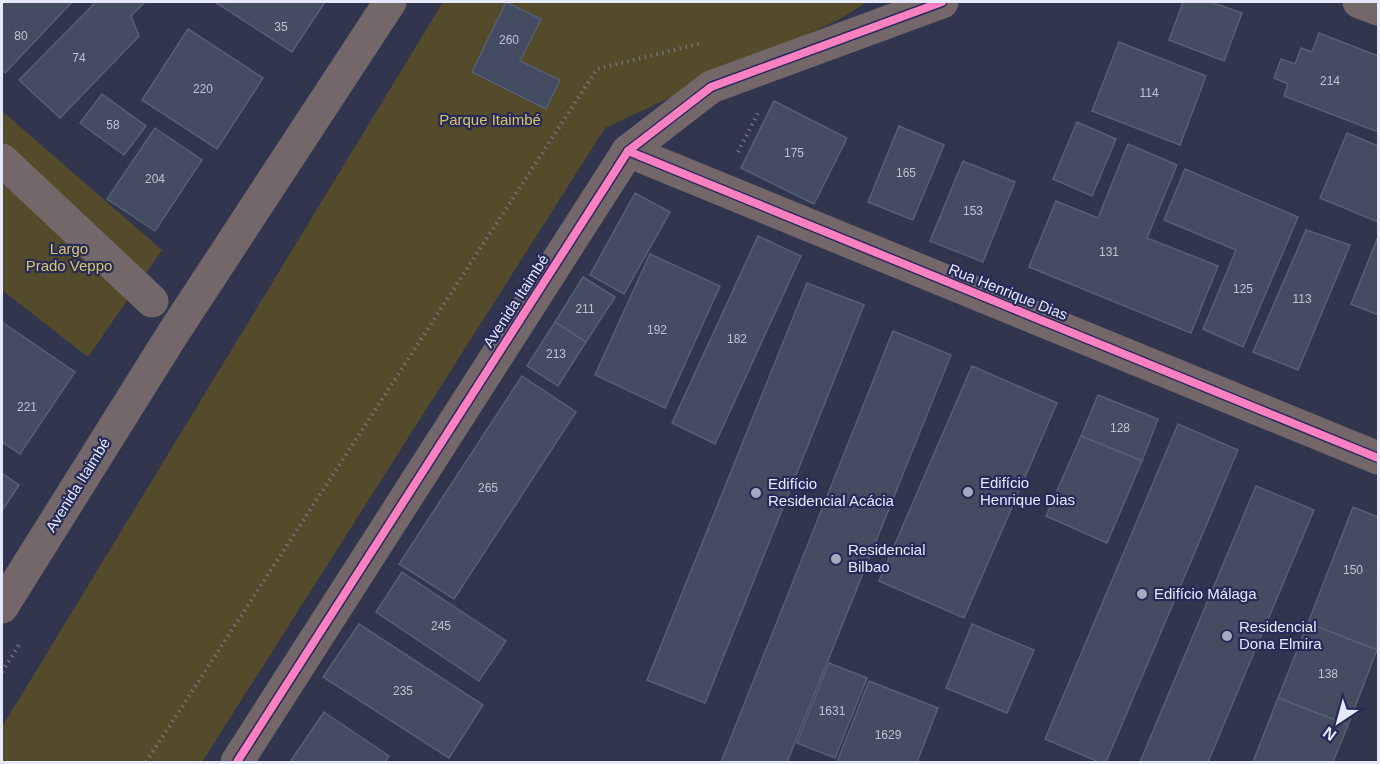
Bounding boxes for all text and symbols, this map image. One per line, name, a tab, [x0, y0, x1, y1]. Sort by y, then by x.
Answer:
house number: 35	[274, 20, 288, 34]
house number: 80	[14, 29, 28, 43]
house number: 260	[499, 33, 519, 47]
house number: 74	[72, 51, 86, 65]
house number: 214	[1320, 74, 1340, 88]
house number: 220	[193, 82, 213, 96]
house number: 114	[1139, 86, 1159, 100]
park label: Parque Itaimbé	[439, 111, 541, 128]
house number: 58	[106, 118, 120, 132]
house number: 175	[784, 146, 804, 160]
house number: 165	[896, 166, 916, 180]
house number: 204	[145, 172, 165, 186]
house number: 153	[963, 204, 983, 218]
park label: Largo Prado Veppo	[26, 240, 112, 274]
house number: 131	[1099, 245, 1119, 259]
street label: Avenida Itaimbé	[479, 251, 552, 350]
street label: Rua Henrique Dias	[946, 260, 1070, 323]
house number: 125	[1233, 282, 1253, 296]
house number: 113	[1292, 292, 1312, 306]
house number: 211	[575, 302, 595, 316]
house number: 192	[647, 323, 667, 337]
house number: 182	[727, 332, 747, 346]
house number: 213	[546, 347, 566, 361]
house number: 221	[17, 400, 37, 414]
house number: 128	[1110, 421, 1130, 435]
street label: Avenida Itaimbé	[42, 435, 113, 535]
place label: Edifício Henrique Dias	[980, 474, 1075, 508]
place label: Edifício Residencial Acácia	[768, 475, 895, 509]
house number: 265	[478, 481, 498, 495]
marker: Edifício Henrique Dias	[961, 485, 975, 499]
marker: Edifício Residencial Acácia	[749, 486, 763, 500]
place label: Residencial Bilbao	[848, 541, 926, 575]
marker: Residencial Bilbao	[829, 552, 843, 566]
house number: 150	[1343, 563, 1363, 577]
place label: Edifício Málaga	[1154, 585, 1257, 602]
marker: Edifício Málaga	[1135, 587, 1149, 601]
place label: Residencial Dona Elmira	[1239, 618, 1322, 652]
house number: 245	[431, 619, 451, 633]
marker: Residencial Dona Elmira	[1220, 629, 1234, 643]
house number: 138	[1318, 667, 1338, 681]
house number: 235	[393, 684, 413, 698]
north arrow	[1308, 692, 1368, 752]
house number: 1631	[819, 704, 846, 718]
text: N	[1320, 723, 1339, 744]
house number: 1629	[875, 728, 902, 742]

